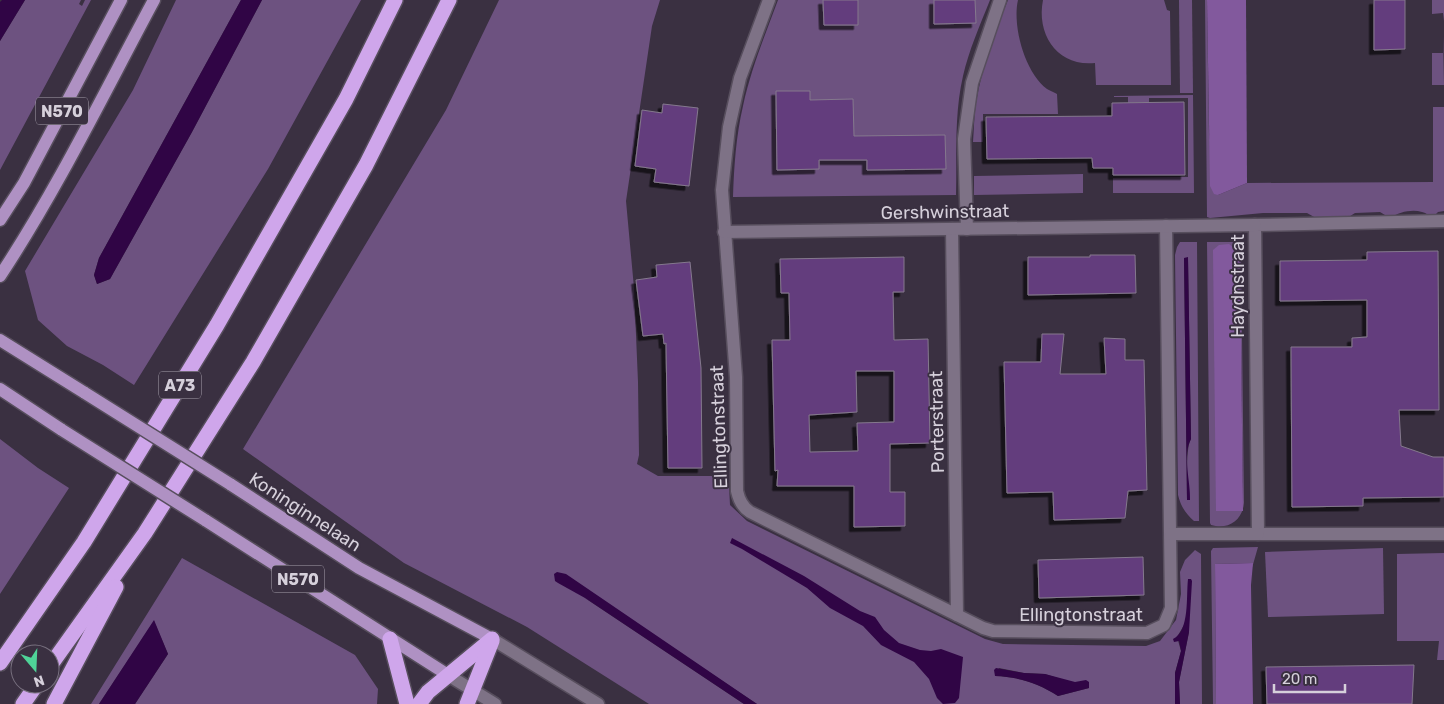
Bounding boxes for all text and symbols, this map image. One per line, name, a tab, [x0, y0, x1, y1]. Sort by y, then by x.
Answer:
road number: N570	[36, 98, 88, 124]
street label: Gershwinstraat	[881, 200, 1009, 224]
street label: Haydnstraat	[1227, 234, 1249, 338]
street label: Ellingtonstraat	[706, 365, 732, 489]
street label: Porterstraat	[925, 371, 949, 473]
road number: A73	[159, 372, 201, 398]
street label: Koninginnelaan	[245, 468, 365, 556]
road number: N570	[272, 566, 324, 592]
street label: Ellingtonstraat	[1019, 604, 1143, 626]
north arrow	[10, 644, 60, 694]
scale bar	[1274, 662, 1345, 694]
text: 20 m	[1282, 670, 1317, 688]
text: N	[32, 671, 47, 690]

